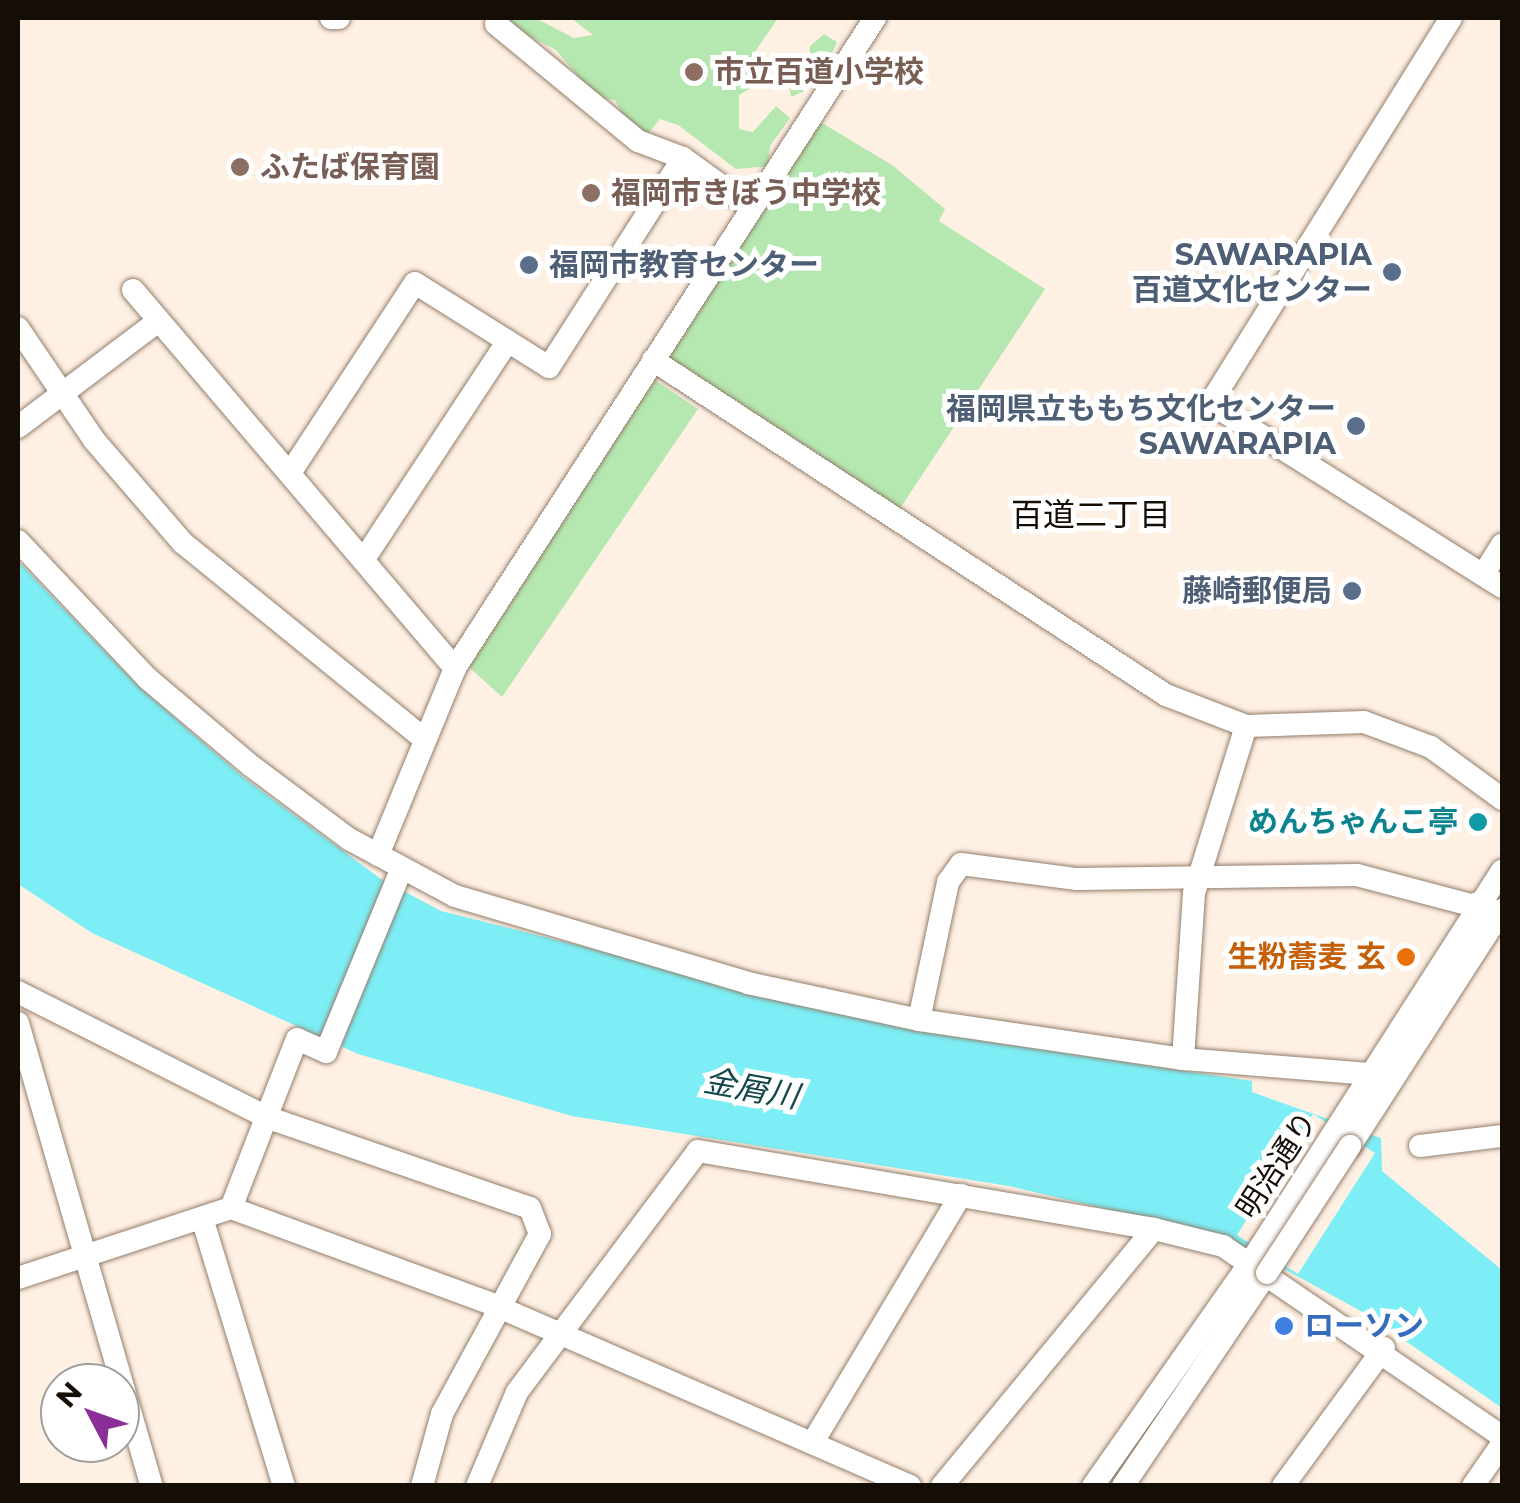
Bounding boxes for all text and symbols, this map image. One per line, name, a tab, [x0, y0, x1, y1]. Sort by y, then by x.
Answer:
place label: 市立百道小学校	[714, 54, 924, 90]
marker: 市立百道小学校	[683, 61, 705, 83]
place label: ふたば保育園	[260, 149, 440, 185]
marker: ふたば保育園	[229, 156, 251, 178]
place label: 福岡市きぼう中学校	[611, 175, 881, 211]
marker: 福岡市きぼう中学校	[580, 182, 602, 204]
place label: SAWARAPIA 百道文化センター	[1132, 237, 1372, 308]
place label: 福岡市教育センター	[549, 247, 819, 283]
marker: 福岡市教育センター	[518, 254, 540, 276]
marker: SAWARAPIA 百道文化センター	[1381, 261, 1403, 283]
place label: 福岡県立ももち文化センター SAWARAPIA	[946, 391, 1336, 462]
marker: 福岡県立ももち文化センター SAWARAPIA	[1345, 415, 1367, 437]
district label: 百道二丁目	[1011, 496, 1171, 534]
place label: 藤崎郵便局	[1182, 573, 1332, 609]
marker: 藤崎郵便局	[1341, 580, 1363, 602]
place label: めんちゃんこ亭	[1248, 804, 1458, 840]
marker: めんちゃんこ亭	[1467, 811, 1489, 833]
place label: 生粉蕎麦 玄	[1228, 939, 1386, 975]
marker: 生粉蕎麦 玄	[1395, 946, 1417, 968]
water label: 金屑川	[700, 1062, 802, 1116]
street label: 明治通り	[1229, 1105, 1325, 1225]
place label: ローソン	[1304, 1308, 1424, 1344]
marker: ローソン	[1273, 1315, 1295, 1337]
north arrow	[40, 1363, 140, 1463]
text: N	[49, 1375, 89, 1414]

